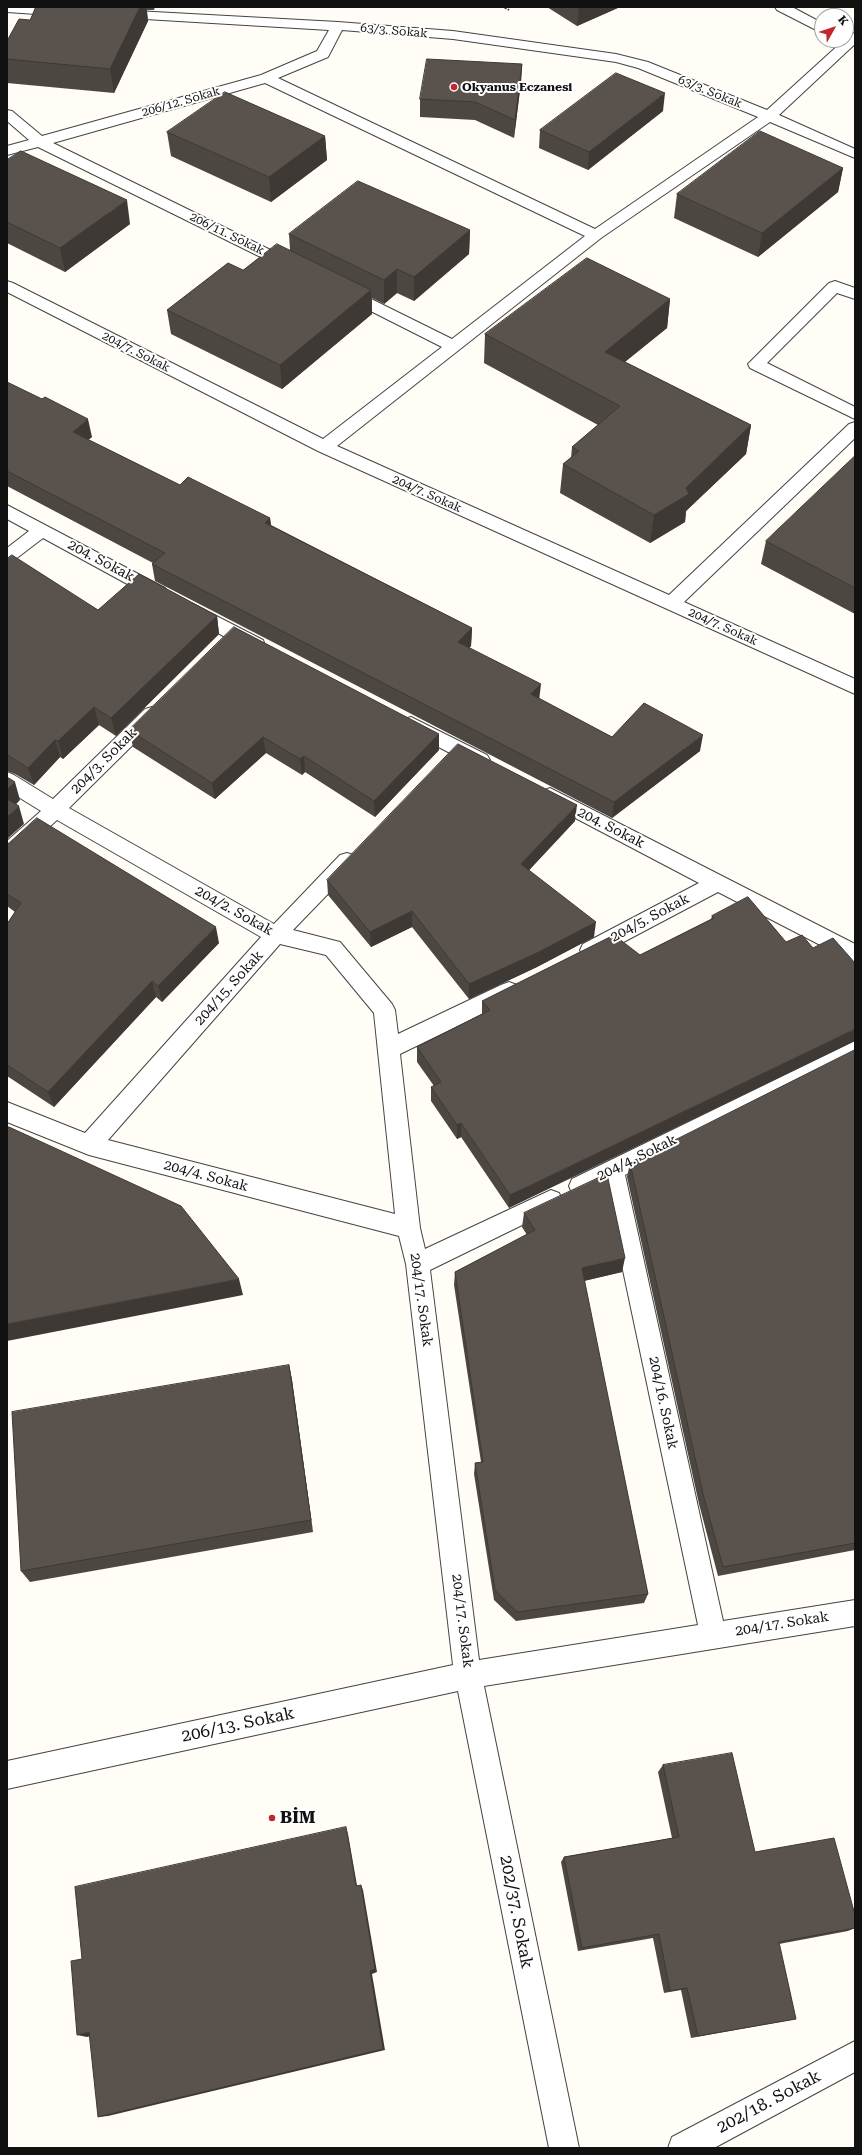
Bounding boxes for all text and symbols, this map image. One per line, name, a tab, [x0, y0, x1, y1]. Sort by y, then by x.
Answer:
north arrow	[814, 8, 854, 48]
text: K	[835, 13, 851, 28]
street label: 63/3. Sokak	[360, 21, 428, 41]
street label: 63/3. Sokak	[676, 73, 744, 111]
place label: Okyanus Eczanesi	[462, 80, 572, 94]
marker: Okyanus Eczanesi	[449, 82, 459, 92]
street label: 206/12. Sokak	[140, 84, 222, 120]
street label: 206/11. Sokak	[187, 210, 267, 258]
street label: 204/7. Sokak	[100, 329, 172, 375]
street label: 204/7. Sokak	[390, 472, 464, 516]
street label: 204. Sokak	[65, 536, 137, 586]
street label: 204/7. Sokak	[686, 605, 760, 649]
street label: 204/3. Sokak	[67, 724, 141, 798]
street label: 204. Sokak	[575, 804, 647, 852]
street label: 204/2. Sokak	[192, 883, 276, 939]
street label: 204/5. Sokak	[608, 890, 692, 946]
street label: 204/15. Sokak	[191, 947, 267, 1029]
street label: 204/4. Sokak	[594, 1131, 680, 1185]
street label: 204/4. Sokak	[162, 1157, 250, 1195]
street label: 204/17. Sokak	[406, 1252, 436, 1348]
street label: 204/16. Sokak	[645, 1355, 681, 1451]
street label: 204/17. Sokak	[448, 1573, 476, 1669]
street label: 204/17. Sokak	[734, 1608, 830, 1640]
street label: 206/13. Sokak	[180, 1703, 296, 1747]
place label: BİM	[280, 1808, 315, 1828]
marker: BİM	[267, 1813, 277, 1823]
street label: 202/37. Sokak	[495, 1854, 537, 1970]
street label: 202/18. Sokak	[713, 2066, 825, 2138]

